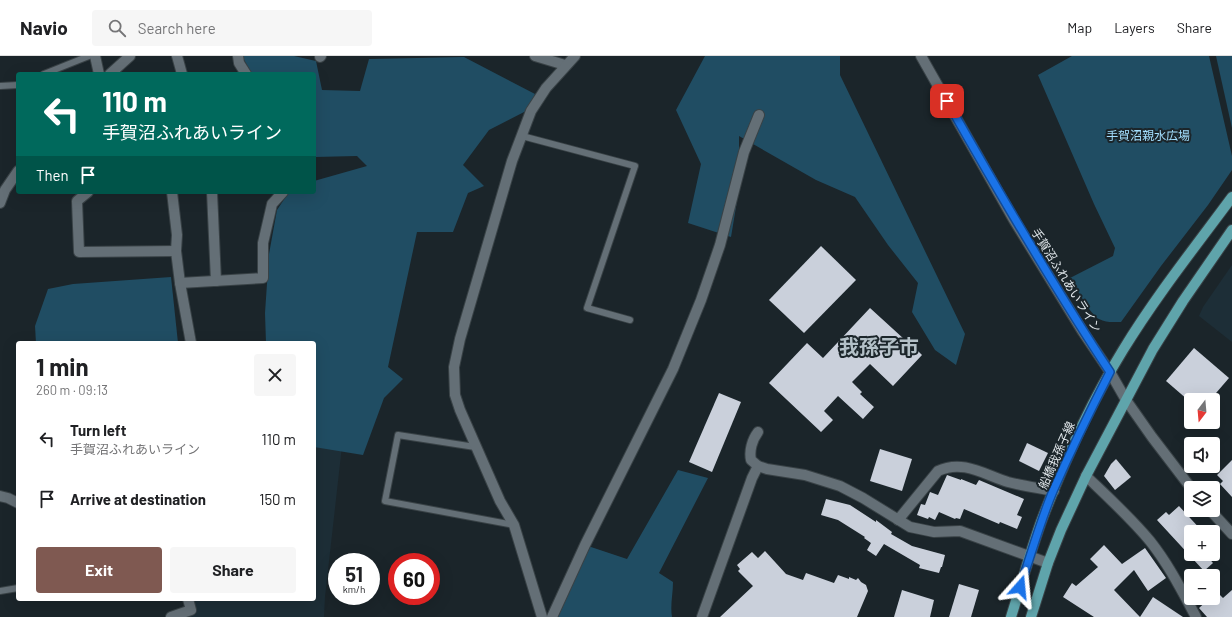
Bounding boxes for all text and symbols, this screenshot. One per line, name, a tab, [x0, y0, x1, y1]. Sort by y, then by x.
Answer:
search box	[92, 10, 372, 46]
text: Navio	[20, 16, 68, 39]
icon: search	[106, 17, 128, 39]
text: Search here	[138, 19, 216, 37]
text: Map	[1067, 19, 1092, 36]
text: Layers	[1114, 19, 1155, 36]
text: Share	[1177, 19, 1212, 36]
text: 110 m	[102, 84, 167, 118]
pin	[930, 84, 964, 118]
icon: left	[36, 88, 88, 140]
icon: arrive	[936, 90, 958, 112]
text: 手賀沼ふれあいライン	[102, 121, 282, 143]
park label: 手賀沼親水広場	[1106, 128, 1190, 142]
icon: arrive	[77, 164, 99, 186]
text: Then	[36, 166, 69, 184]
street label: 手賀沼ふれあいライン	[1029, 225, 1105, 335]
district label: 我孫子市	[839, 334, 919, 358]
text: 1 min	[36, 352, 89, 381]
button: close	[254, 354, 296, 396]
text: 260 m · 09:13	[36, 382, 108, 398]
north arrow	[1184, 393, 1220, 429]
map controls	[1184, 393, 1220, 605]
street label: 船橋我孫子線	[1035, 419, 1077, 491]
text: Turn left	[70, 421, 126, 439]
icon: left	[36, 428, 58, 450]
text: 110 m	[262, 430, 296, 448]
button: sound	[1184, 437, 1220, 473]
text: 手賀沼ふれあいライン	[70, 441, 200, 457]
button: layers	[1184, 481, 1220, 517]
icon: arrive	[36, 488, 58, 510]
text: Arrive at destination	[70, 490, 206, 508]
text: 150 m	[259, 490, 296, 508]
button: +	[1184, 525, 1220, 561]
button: Exit	[36, 547, 162, 593]
button: Share	[170, 547, 296, 593]
speed limit sign: 60	[388, 553, 440, 605]
text: 51	[345, 562, 363, 586]
position arrow	[999, 566, 1041, 608]
button: −	[1184, 569, 1220, 605]
text: km/h	[343, 583, 365, 595]

